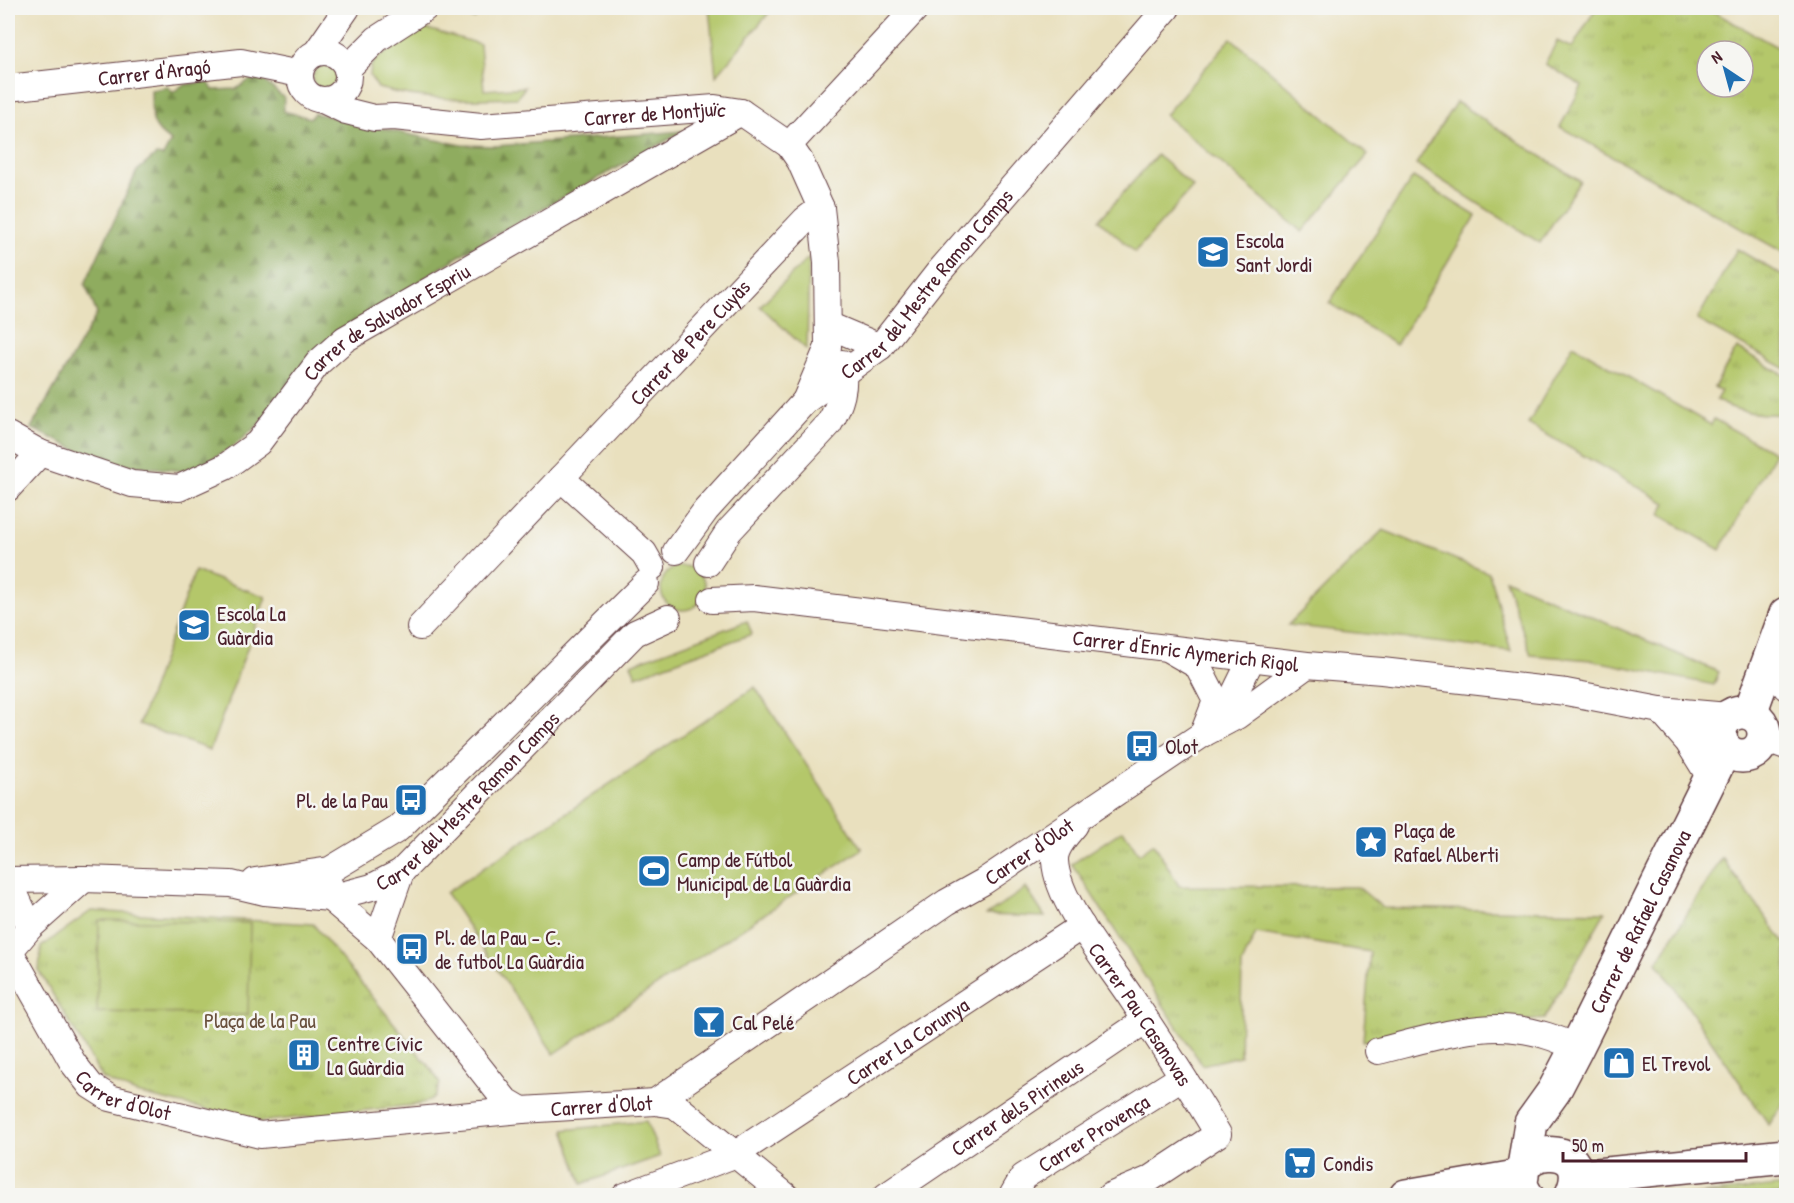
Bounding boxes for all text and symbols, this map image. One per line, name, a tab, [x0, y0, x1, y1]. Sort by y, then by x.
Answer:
north arrow	[1695, 39, 1755, 99]
text: N	[1706, 45, 1726, 68]
street label: Carrer d'Aragó	[96, 51, 212, 92]
street label: Carrer de Montjuïc	[583, 93, 729, 133]
street label: Carrer del Mestre Ramon Camps	[834, 182, 1019, 386]
place label: Escola Sant Jordi	[1236, 226, 1313, 279]
school or university icon: Escola Sant Jordi	[1195, 234, 1231, 270]
street label: Carrer de Salvador Espriu	[295, 256, 476, 386]
street label: Carrer de Pere Cuyàs	[623, 273, 756, 412]
place label: Escola La Guàrdia	[217, 599, 286, 652]
school or university icon: Escola La Guàrdia	[176, 607, 212, 643]
street label: Carrer d'Enric Aymerich Rigol	[1071, 622, 1301, 678]
street label: Carrer del Mestre Ramon Camps	[370, 704, 566, 897]
bus stop icon: Olot	[1124, 728, 1160, 764]
place label: Olot	[1165, 732, 1199, 761]
bus stop icon: Pl. de la Pau	[393, 782, 429, 818]
place label: Pl. de la Pau	[296, 786, 389, 815]
street label: Carrer d'Olot	[978, 810, 1080, 892]
place label: Plaça de Rafael Alberti	[1394, 816, 1499, 869]
place icon: Plaça de Rafael Alberti	[1353, 824, 1389, 860]
street label: Carrer de Rafael Casanova	[1582, 824, 1697, 1018]
place label: Camp de Fútbol Municipal de La Guàrdia	[677, 845, 851, 898]
sports icon: Camp de Fútbol Municipal de La Guàrdia	[636, 853, 672, 889]
place label: Pl. de la Pau - C. de futbol La Guàrdia	[435, 923, 584, 976]
bus stop icon: Pl. de la Pau - C. de futbol La Guàrdia	[394, 931, 430, 967]
street label: Carrer Pau Casanovas	[1082, 936, 1199, 1091]
street label: Carrer La Corunya	[840, 990, 974, 1092]
bar icon: Cal Pelé	[691, 1004, 727, 1040]
park label: Plaça de la Pau	[204, 1006, 317, 1035]
place label: Cal Pelé	[732, 1008, 795, 1037]
place label: Centre Cívic La Guàrdia	[327, 1029, 423, 1082]
building icon: Centre Cívic La Guàrdia	[286, 1037, 322, 1073]
shop icon: El Trevol	[1601, 1045, 1637, 1081]
place label: El Trevol	[1642, 1049, 1711, 1078]
street label: Carrer dels Pirineus	[945, 1052, 1089, 1163]
street label: Carrer d'Olot	[69, 1063, 175, 1127]
street label: Carrer Provença	[1032, 1087, 1155, 1179]
street label: Carrer d'Olot	[550, 1088, 654, 1123]
scale bar	[1563, 1125, 1746, 1163]
text: 50 m	[1572, 1133, 1604, 1158]
supermarket icon: Condis	[1282, 1145, 1318, 1181]
place label: Condis	[1323, 1149, 1373, 1178]

